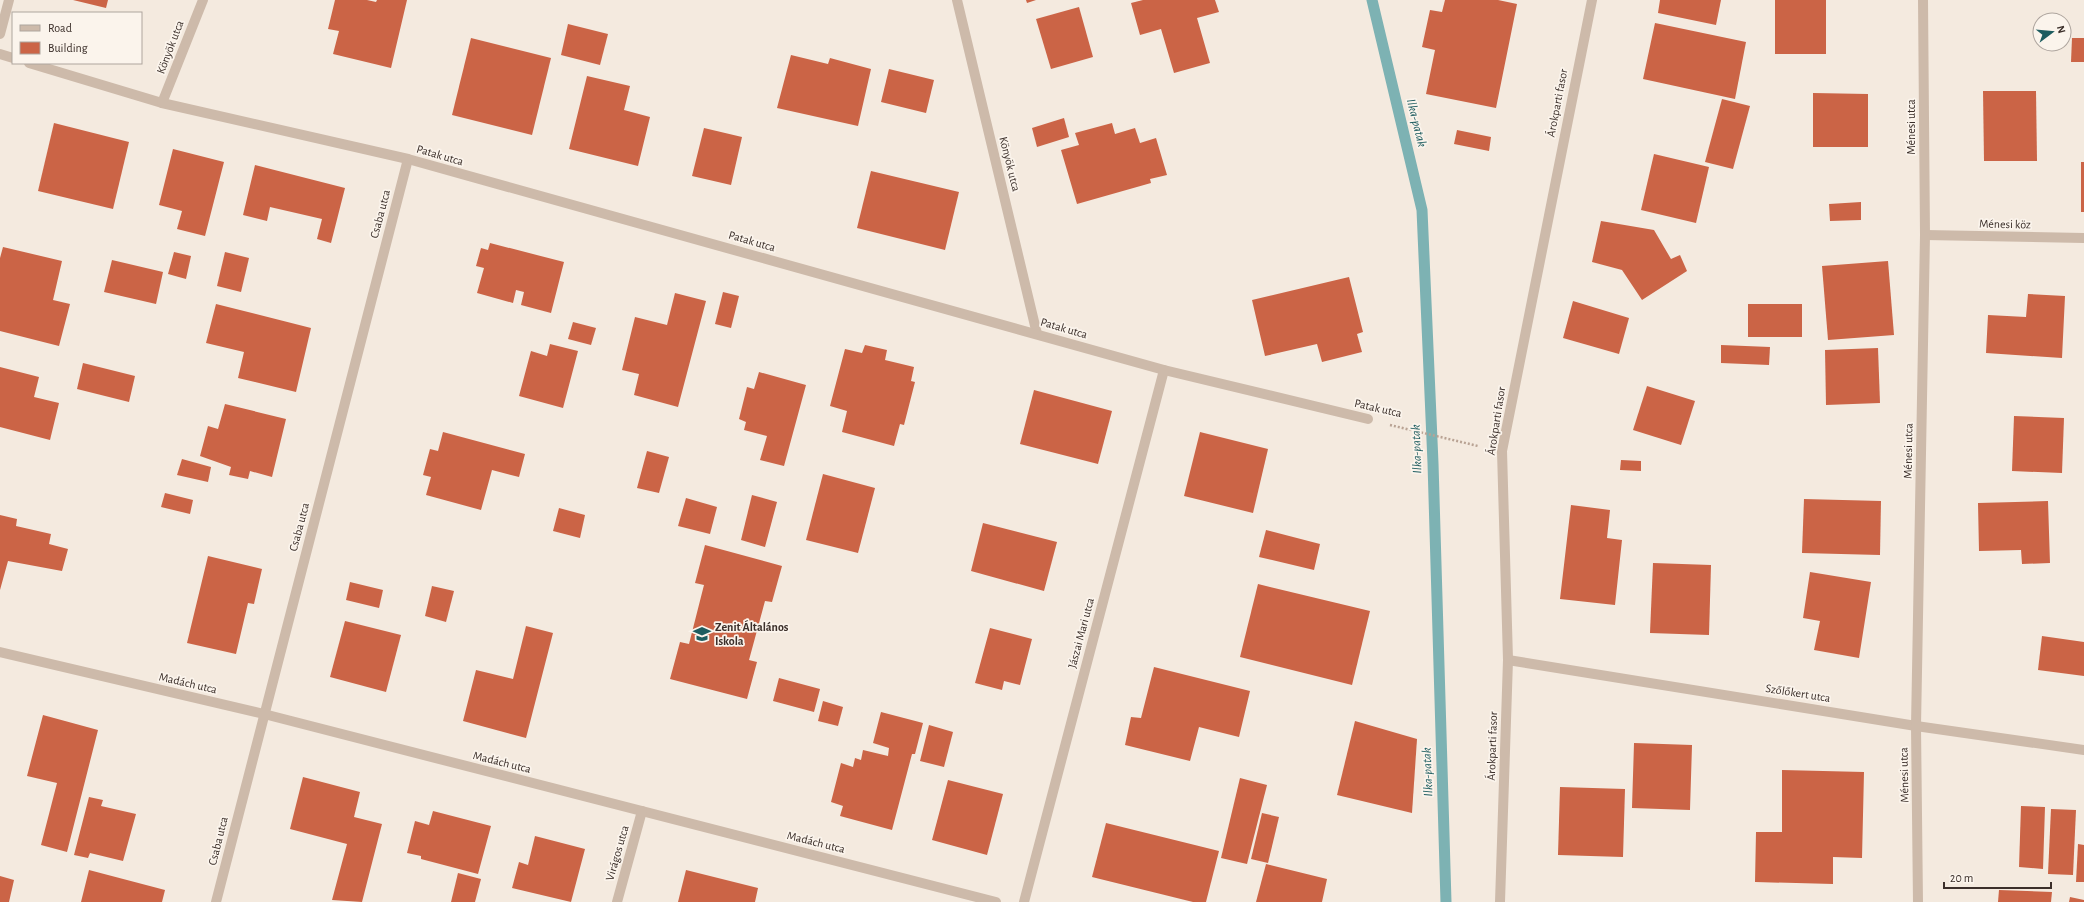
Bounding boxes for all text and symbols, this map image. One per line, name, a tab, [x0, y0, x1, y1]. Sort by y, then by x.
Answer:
legend	[12, 12, 142, 64]
north arrow	[2032, 12, 2072, 52]
street label: Könyök utca	[154, 18, 187, 76]
text: Road	[48, 22, 72, 34]
text: N	[2055, 24, 2067, 35]
text: Building	[48, 42, 88, 54]
street label: Árokparti fasor	[1544, 68, 1570, 138]
water label: Ilka-patak	[1404, 97, 1428, 149]
street label: Ménesi utca	[1905, 99, 1917, 155]
street label: Könyök utca	[996, 135, 1023, 193]
street label: Patak utca	[415, 143, 465, 168]
street label: Csaba utca	[368, 188, 392, 240]
street label: Ménesi köz	[1979, 218, 2031, 230]
street label: Patak utca	[727, 229, 777, 254]
street label: Patak utca	[1039, 316, 1089, 341]
street label: Árokparti fasor	[1484, 386, 1507, 456]
street label: Patak utca	[1353, 397, 1403, 419]
street label: Ménesi utca	[1902, 423, 1914, 479]
water label: Ilka-patak	[1410, 424, 1424, 474]
street label: Csaba utca	[287, 501, 311, 553]
street label: Jászai Mari utca	[1066, 596, 1096, 669]
place label: Zenit Általános Iskola	[715, 619, 789, 647]
school or university icon: Zenit Általános Iskola	[692, 624, 712, 644]
street label: Madách utca	[158, 670, 219, 696]
street label: Szőlőkert utca	[1765, 682, 1832, 704]
street label: Árokparti fasor	[1484, 711, 1499, 781]
water label: Ilka-patak	[1421, 747, 1435, 797]
street label: Ménesi utca	[1898, 747, 1910, 803]
street label: Madách utca	[472, 749, 533, 775]
street label: Csaba utca	[206, 815, 230, 867]
street label: Virágos utca	[603, 824, 631, 882]
street label: Madách utca	[786, 829, 847, 855]
scale bar	[1944, 864, 2051, 890]
text: 20 m	[1950, 872, 1973, 884]

